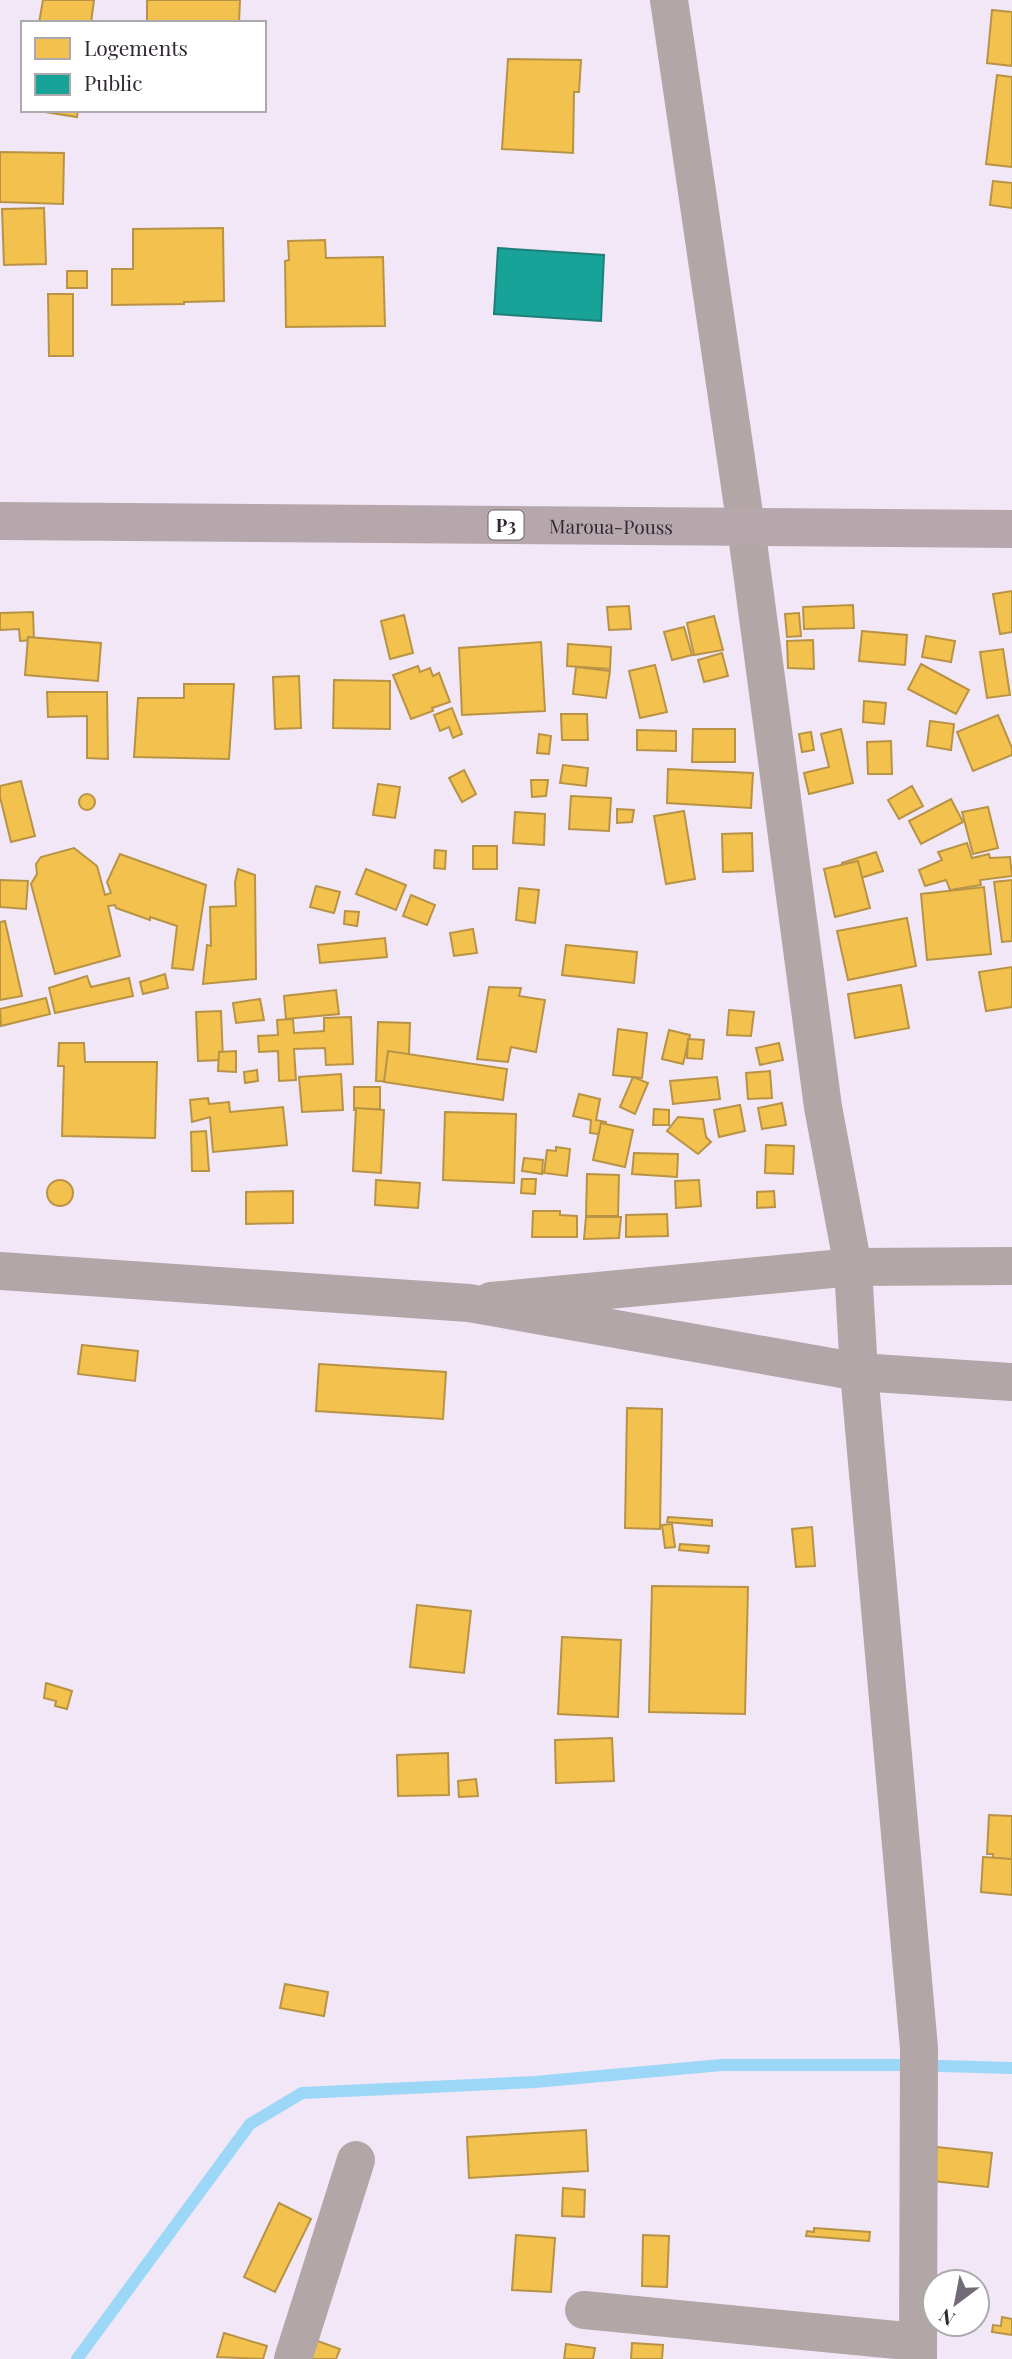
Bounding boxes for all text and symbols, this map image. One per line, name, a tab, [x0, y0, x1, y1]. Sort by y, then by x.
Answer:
legend	[21, 21, 266, 112]
text: Logements	[84, 33, 188, 61]
text: Public	[84, 68, 142, 96]
road number: P3	[489, 510, 524, 540]
street label: Maroua-Pouss	[549, 512, 673, 539]
north arrow	[921, 2268, 991, 2338]
text: N	[934, 2303, 959, 2333]

